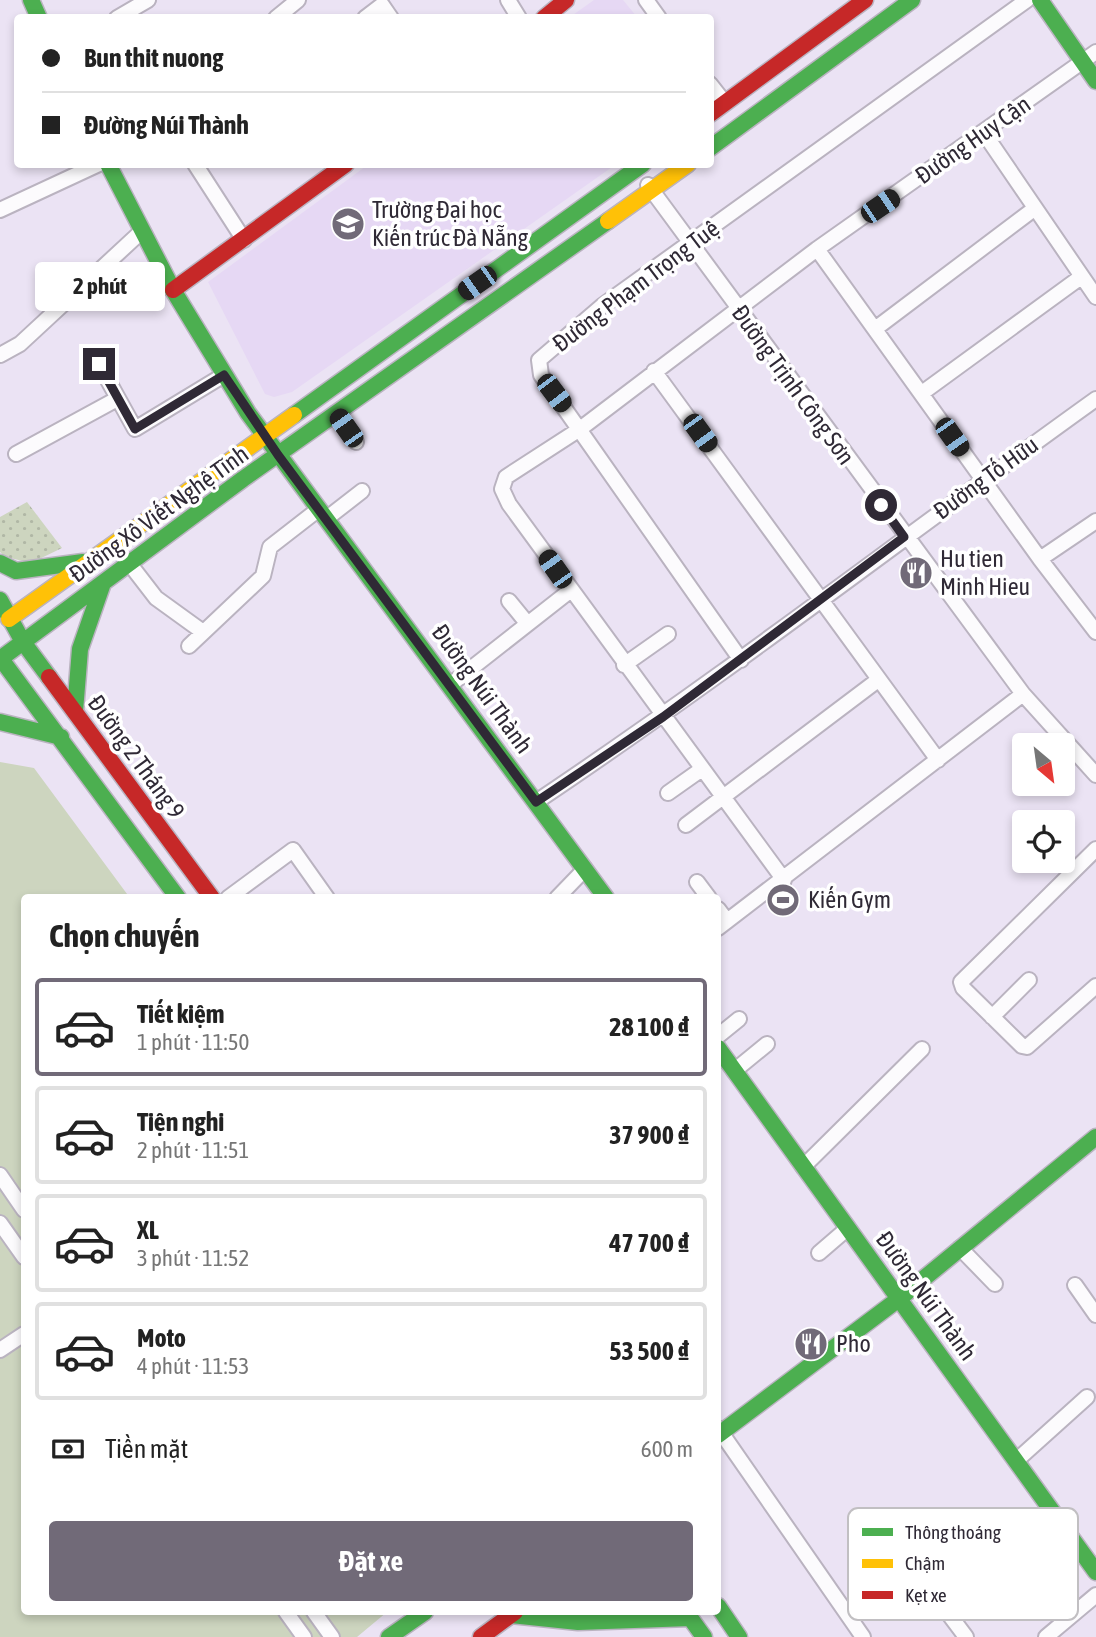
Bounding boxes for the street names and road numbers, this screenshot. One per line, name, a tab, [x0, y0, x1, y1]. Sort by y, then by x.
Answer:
street label: Đường Huy Cận	[910, 90, 1035, 189]
street label: Đường Phạm Trọng Tuệ	[547, 214, 724, 357]
street label: Đường Trịnh Công Sơn	[727, 300, 860, 470]
street label: Đường Tố Hữu	[928, 431, 1043, 524]
street label: Đường Xô Viết Nghệ Tĩnh	[64, 440, 253, 587]
street label: Đường Núi Thành	[427, 619, 538, 758]
street label: Đường 2 Tháng 9	[83, 690, 190, 824]
street label: Đường Núi Thành	[871, 1226, 982, 1365]

